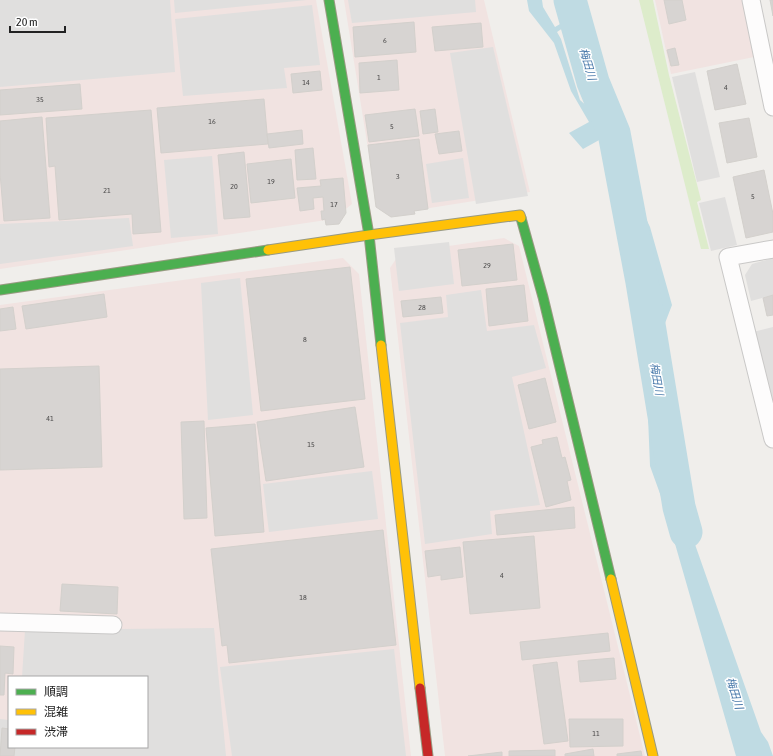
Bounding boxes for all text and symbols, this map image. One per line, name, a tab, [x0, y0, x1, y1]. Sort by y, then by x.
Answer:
scale bar	[10, 8, 65, 34]
text: 20 m	[16, 15, 38, 29]
house number: 6	[383, 36, 387, 45]
water label: 梅田川	[578, 46, 599, 82]
house number: 1	[377, 73, 381, 82]
house number: 14	[302, 78, 310, 87]
house number: 4	[724, 83, 728, 92]
house number: 35	[36, 95, 44, 104]
house number: 16	[208, 117, 216, 126]
house number: 5	[390, 122, 394, 131]
house number: 3	[396, 172, 400, 181]
house number: 19	[267, 177, 275, 186]
house number: 20	[230, 182, 238, 191]
house number: 21	[103, 186, 111, 195]
house number: 5	[751, 192, 755, 201]
house number: 17	[330, 200, 338, 209]
house number: 29	[483, 261, 491, 270]
house number: 28	[418, 303, 426, 312]
house number: 8	[303, 335, 307, 344]
water label: 梅田川	[648, 362, 666, 397]
house number: 41	[46, 414, 54, 423]
house number: 15	[307, 440, 315, 449]
house number: 4	[500, 571, 504, 580]
house number: 18	[299, 593, 307, 602]
water label: 梅田川	[724, 675, 746, 711]
legend	[8, 676, 148, 748]
text: 順調	[44, 685, 68, 699]
text: 混雑	[44, 705, 68, 719]
text: 渋滞	[44, 725, 68, 739]
house number: 11	[592, 729, 600, 738]

